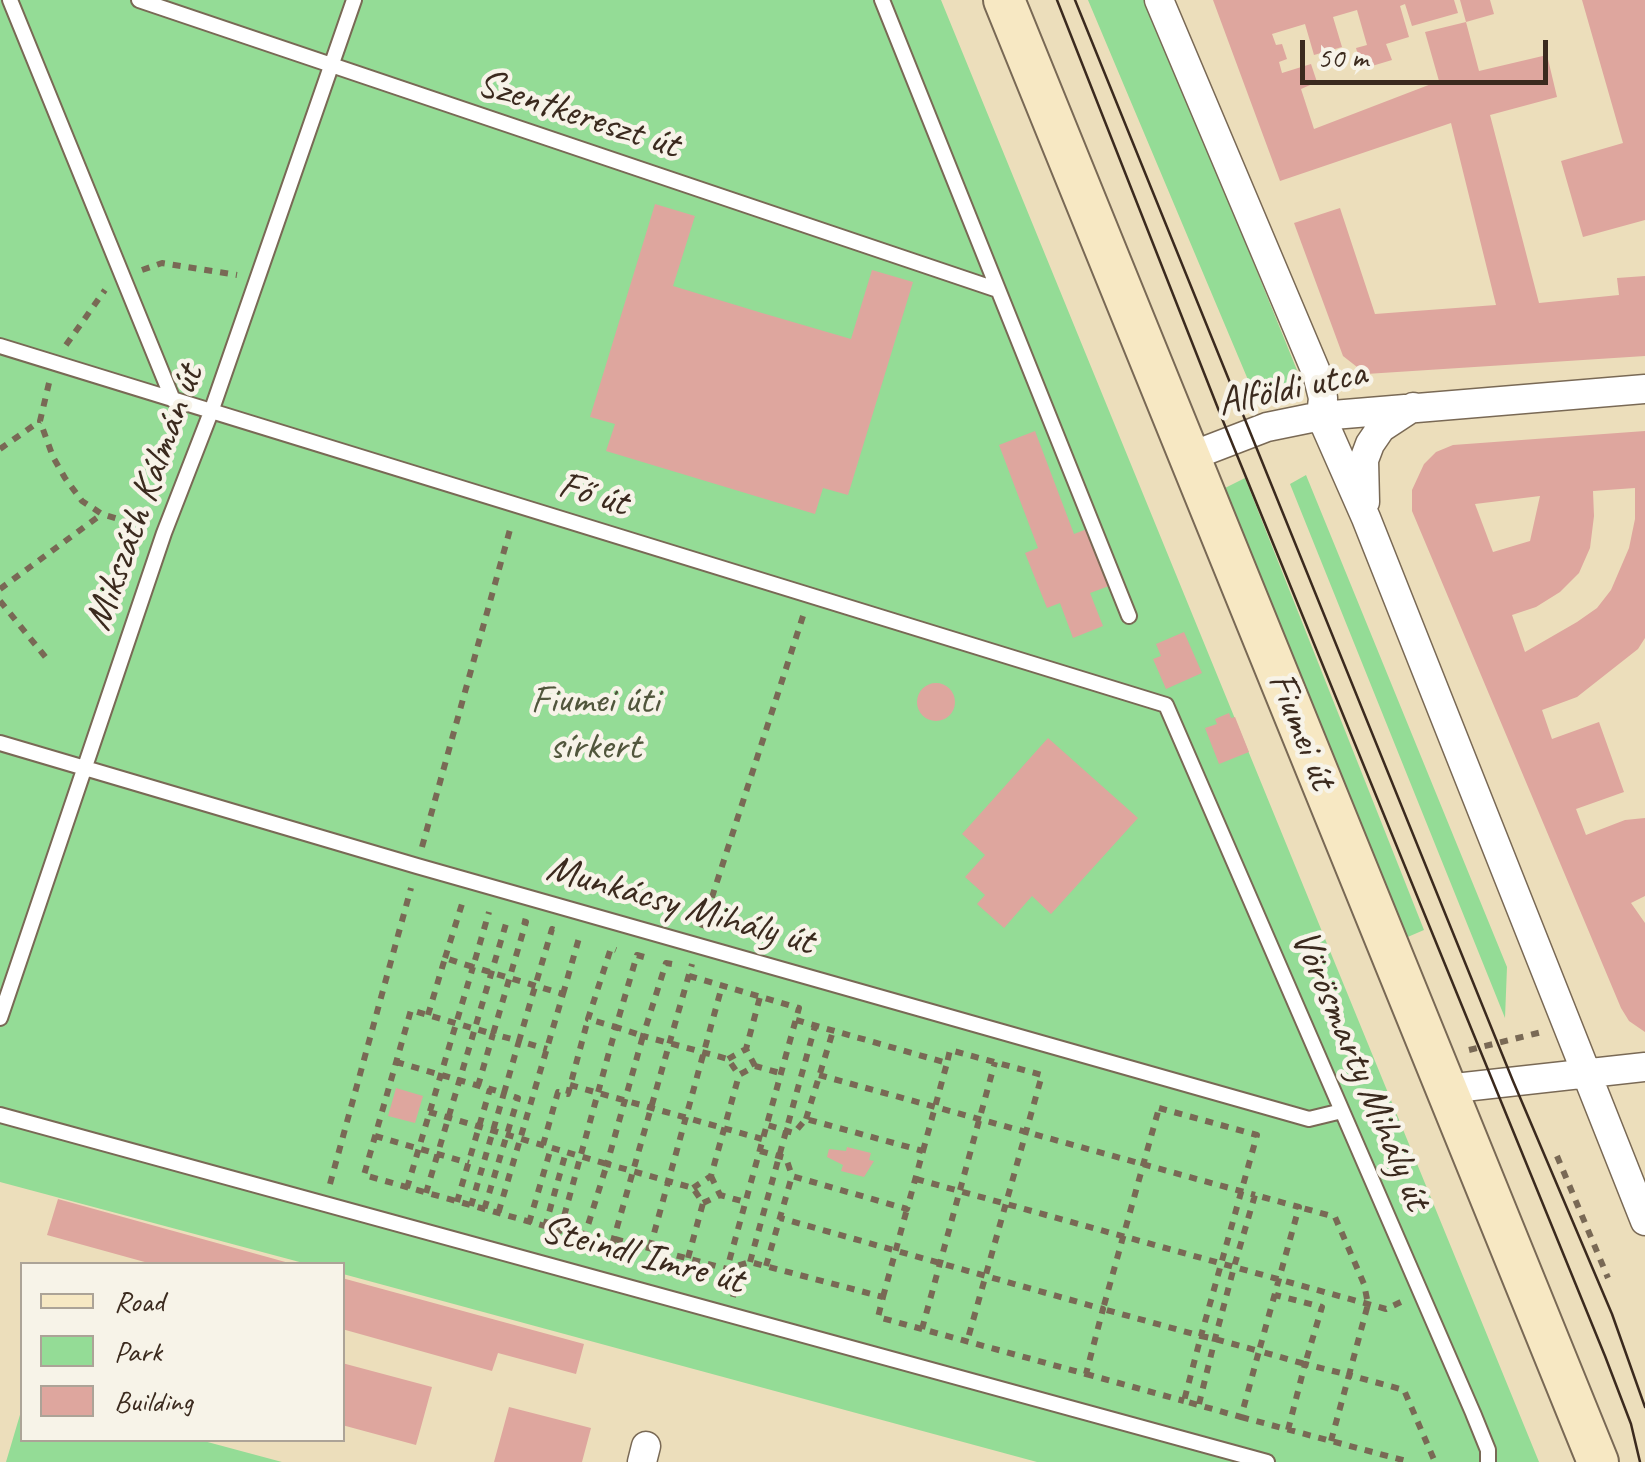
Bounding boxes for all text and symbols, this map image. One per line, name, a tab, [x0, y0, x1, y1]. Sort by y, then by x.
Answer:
scale bar	[1305, 20, 1552, 82]
text: 50 m	[1317, 38, 1368, 76]
street label: Szentkereszt út	[471, 60, 685, 170]
street label: Alföldi utca	[1213, 350, 1371, 428]
street label: Mikszáth Kálmán út	[75, 359, 215, 637]
street label: Fő út	[553, 462, 633, 528]
street label: Fiumei út	[1256, 666, 1346, 796]
park label: Fiumei úti sírkert	[530, 678, 660, 772]
street label: Munkácsy Mihály út	[541, 845, 819, 967]
street label: Vörösmarty Mihály út	[1279, 923, 1441, 1217]
street label: Steindl Imre út	[536, 1206, 748, 1306]
legend	[20, 1262, 345, 1442]
text: Road	[114, 1282, 164, 1320]
text: Park	[114, 1332, 162, 1370]
text: Building	[114, 1382, 193, 1420]

